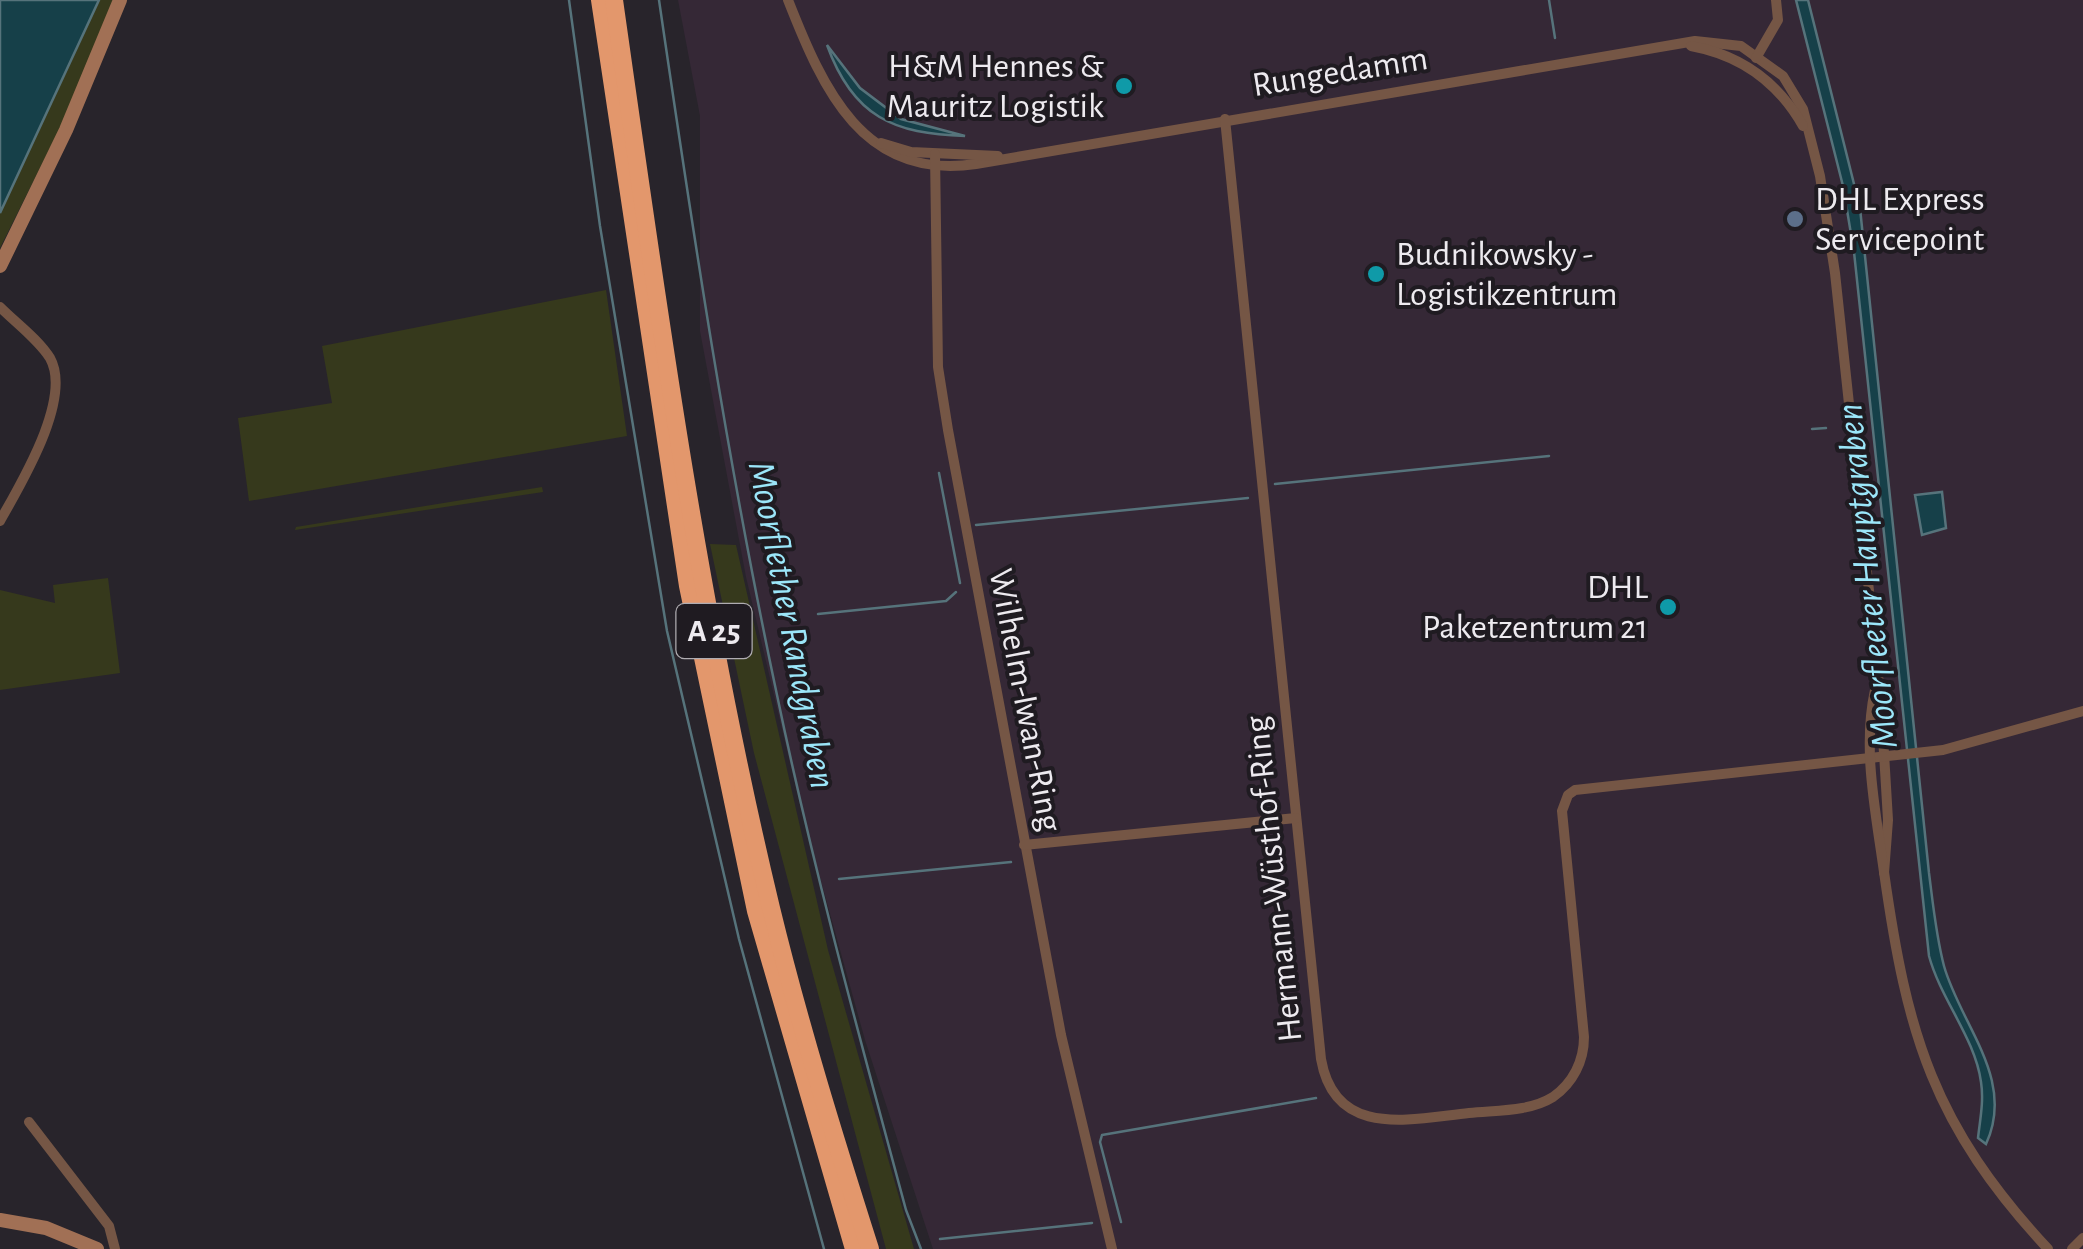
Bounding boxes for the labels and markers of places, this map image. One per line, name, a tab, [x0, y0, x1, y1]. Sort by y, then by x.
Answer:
place label: H&M Hennes & Mauritz Logistik	[887, 49, 1104, 124]
marker: H&M Hennes & Mauritz Logistik	[1113, 75, 1135, 97]
place label: DHL Express Servicepoint	[1815, 182, 1985, 257]
marker: DHL Express Servicepoint	[1784, 208, 1806, 230]
place label: Budnikowsky - Logistikzentrum	[1396, 237, 1617, 312]
marker: Budnikowsky - Logistikzentrum	[1365, 263, 1387, 285]
place label: DHL Paketzentrum 21	[1422, 570, 1648, 645]
marker: DHL Paketzentrum 21	[1657, 596, 1679, 618]

